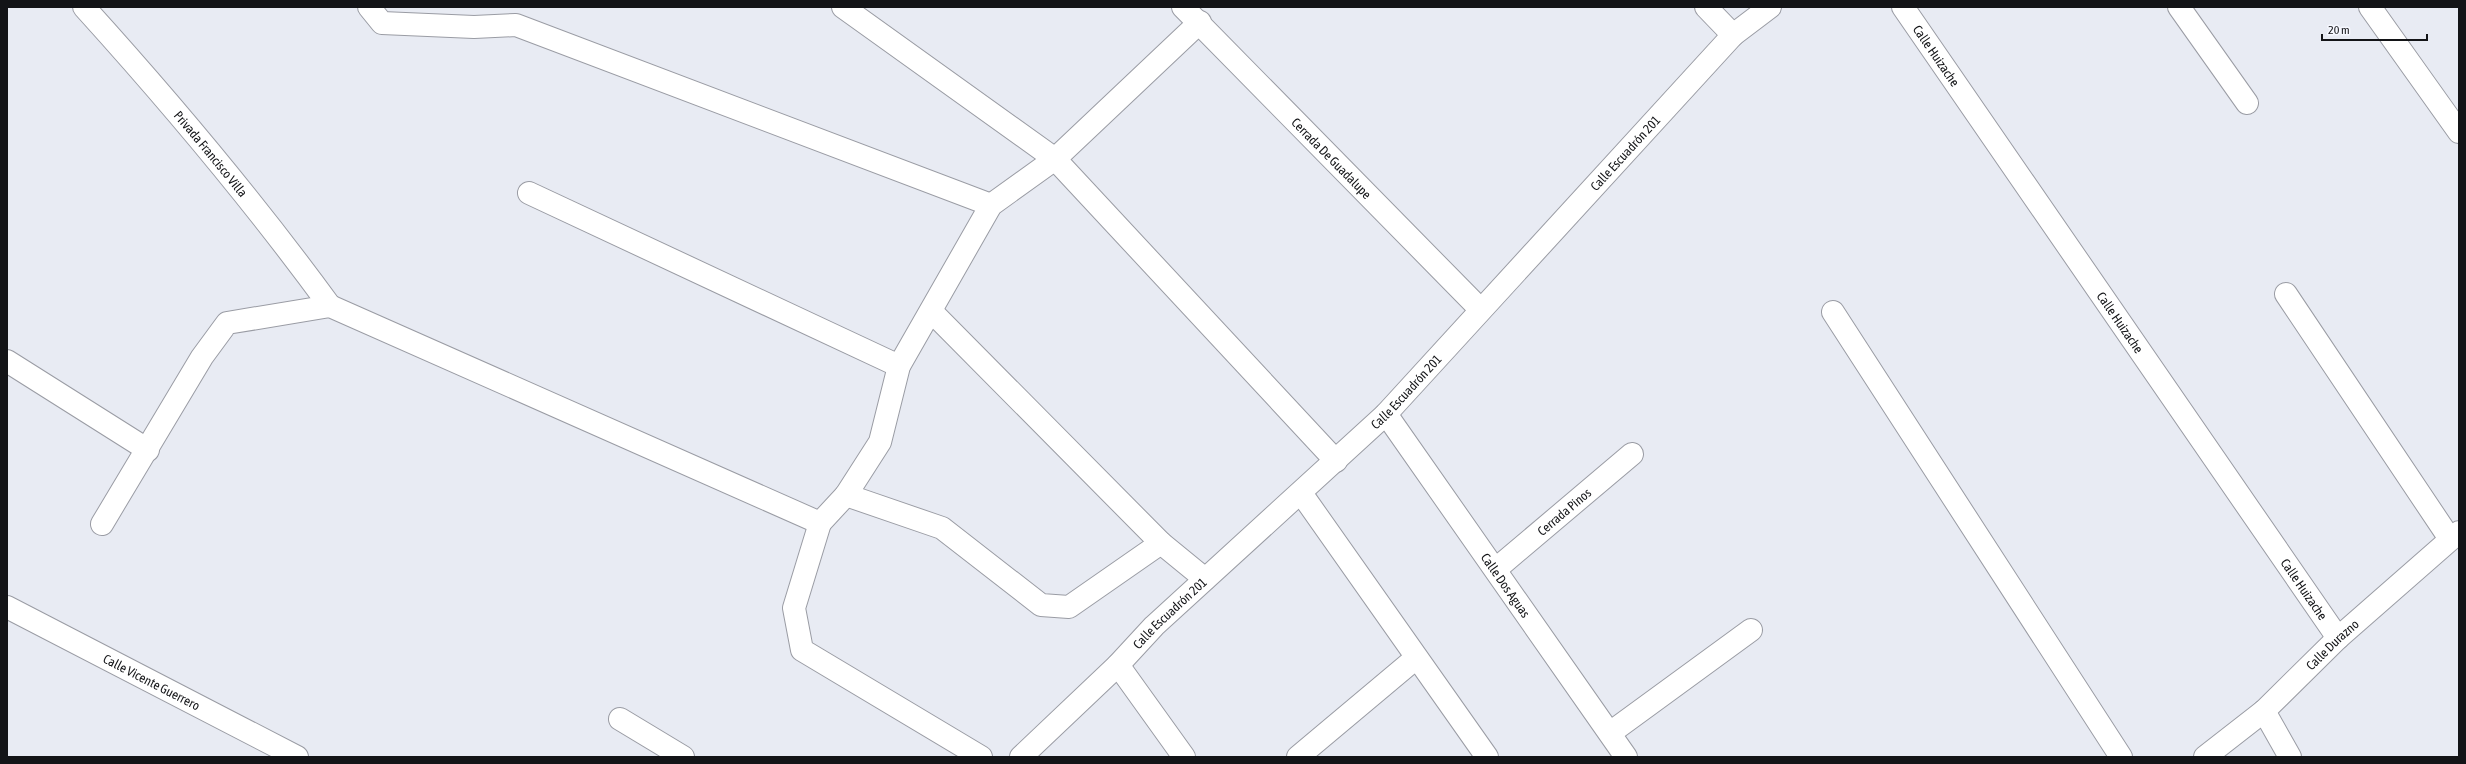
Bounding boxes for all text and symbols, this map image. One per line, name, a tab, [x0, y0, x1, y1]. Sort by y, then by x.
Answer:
scale bar	[2322, 16, 2427, 42]
street label: Calle Huizache	[1910, 22, 1963, 89]
text: 20 m	[2328, 23, 2350, 37]
street label: Privada Francisco Villa	[171, 108, 251, 200]
street label: Calle Escuadrón 201	[1587, 112, 1663, 193]
street label: Cerrada De Guadalupe	[1289, 115, 1375, 202]
street label: Calle Huizache	[2094, 289, 2147, 356]
street label: Calle Escuadrón 201	[1368, 351, 1444, 432]
street label: Cerrada Pinos	[1534, 484, 1594, 538]
street label: Calle Dos Aguas	[1478, 550, 1534, 621]
street label: Calle Huizache	[2278, 556, 2331, 623]
street label: Calle Escuadrón 201	[1130, 574, 1210, 652]
street label: Calle Durazno	[2303, 616, 2361, 673]
street label: Calle Vicente Guerrero	[101, 651, 203, 713]

